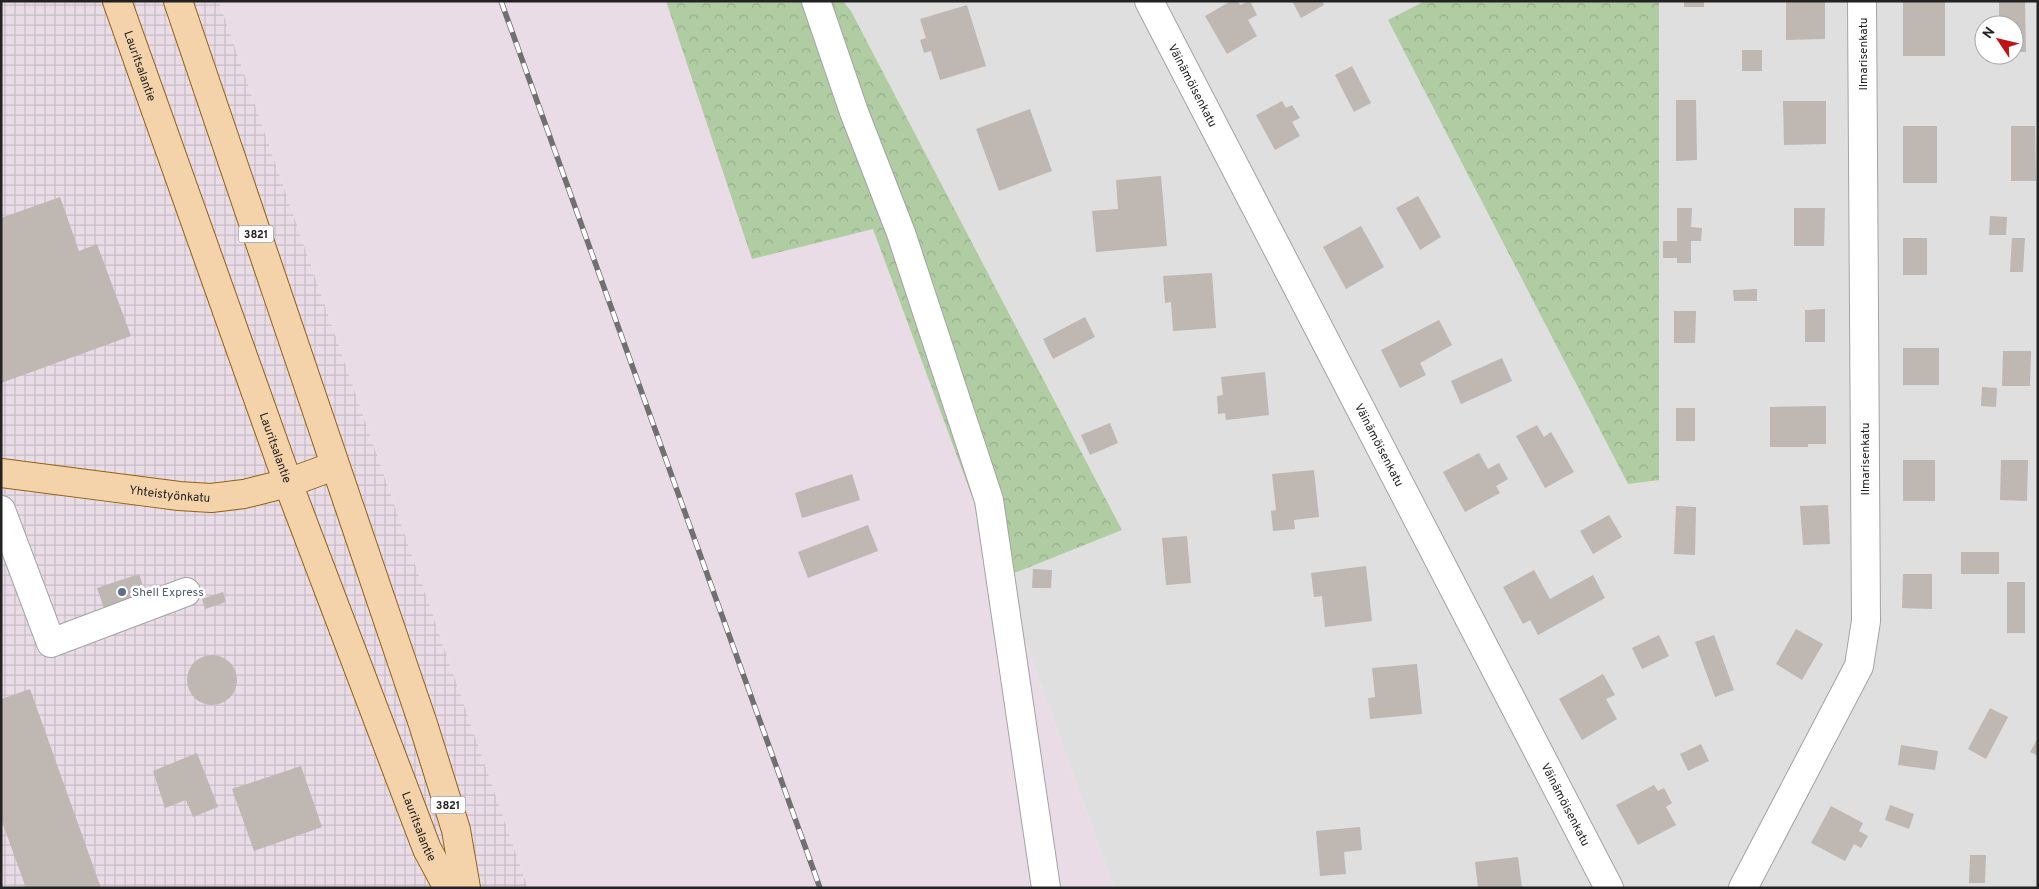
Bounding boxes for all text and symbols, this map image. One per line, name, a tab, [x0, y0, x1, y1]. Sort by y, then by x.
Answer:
north arrow	[1974, 15, 2024, 65]
street label: Ilmarisenkatu	[1856, 18, 1872, 90]
text: N	[1980, 24, 1999, 42]
street label: Lauritsalantie	[119, 29, 159, 104]
street label: Väinämöisenkatu	[1164, 41, 1220, 130]
road number: 3821	[238, 225, 274, 242]
street label: Väinämöisenkatu	[1350, 401, 1407, 490]
street label: Lauritsalantie	[255, 411, 294, 486]
street label: Ilmarisenkatu	[1858, 423, 1874, 495]
street label: Yhteistyönkatu	[128, 483, 211, 507]
place label: Shell Express	[132, 585, 204, 601]
marker: Shell Express	[116, 586, 128, 598]
street label: Väinämöisenkatu	[1537, 760, 1593, 849]
street label: Lauritsalantie	[397, 790, 439, 865]
road number: 3821	[430, 796, 466, 814]

